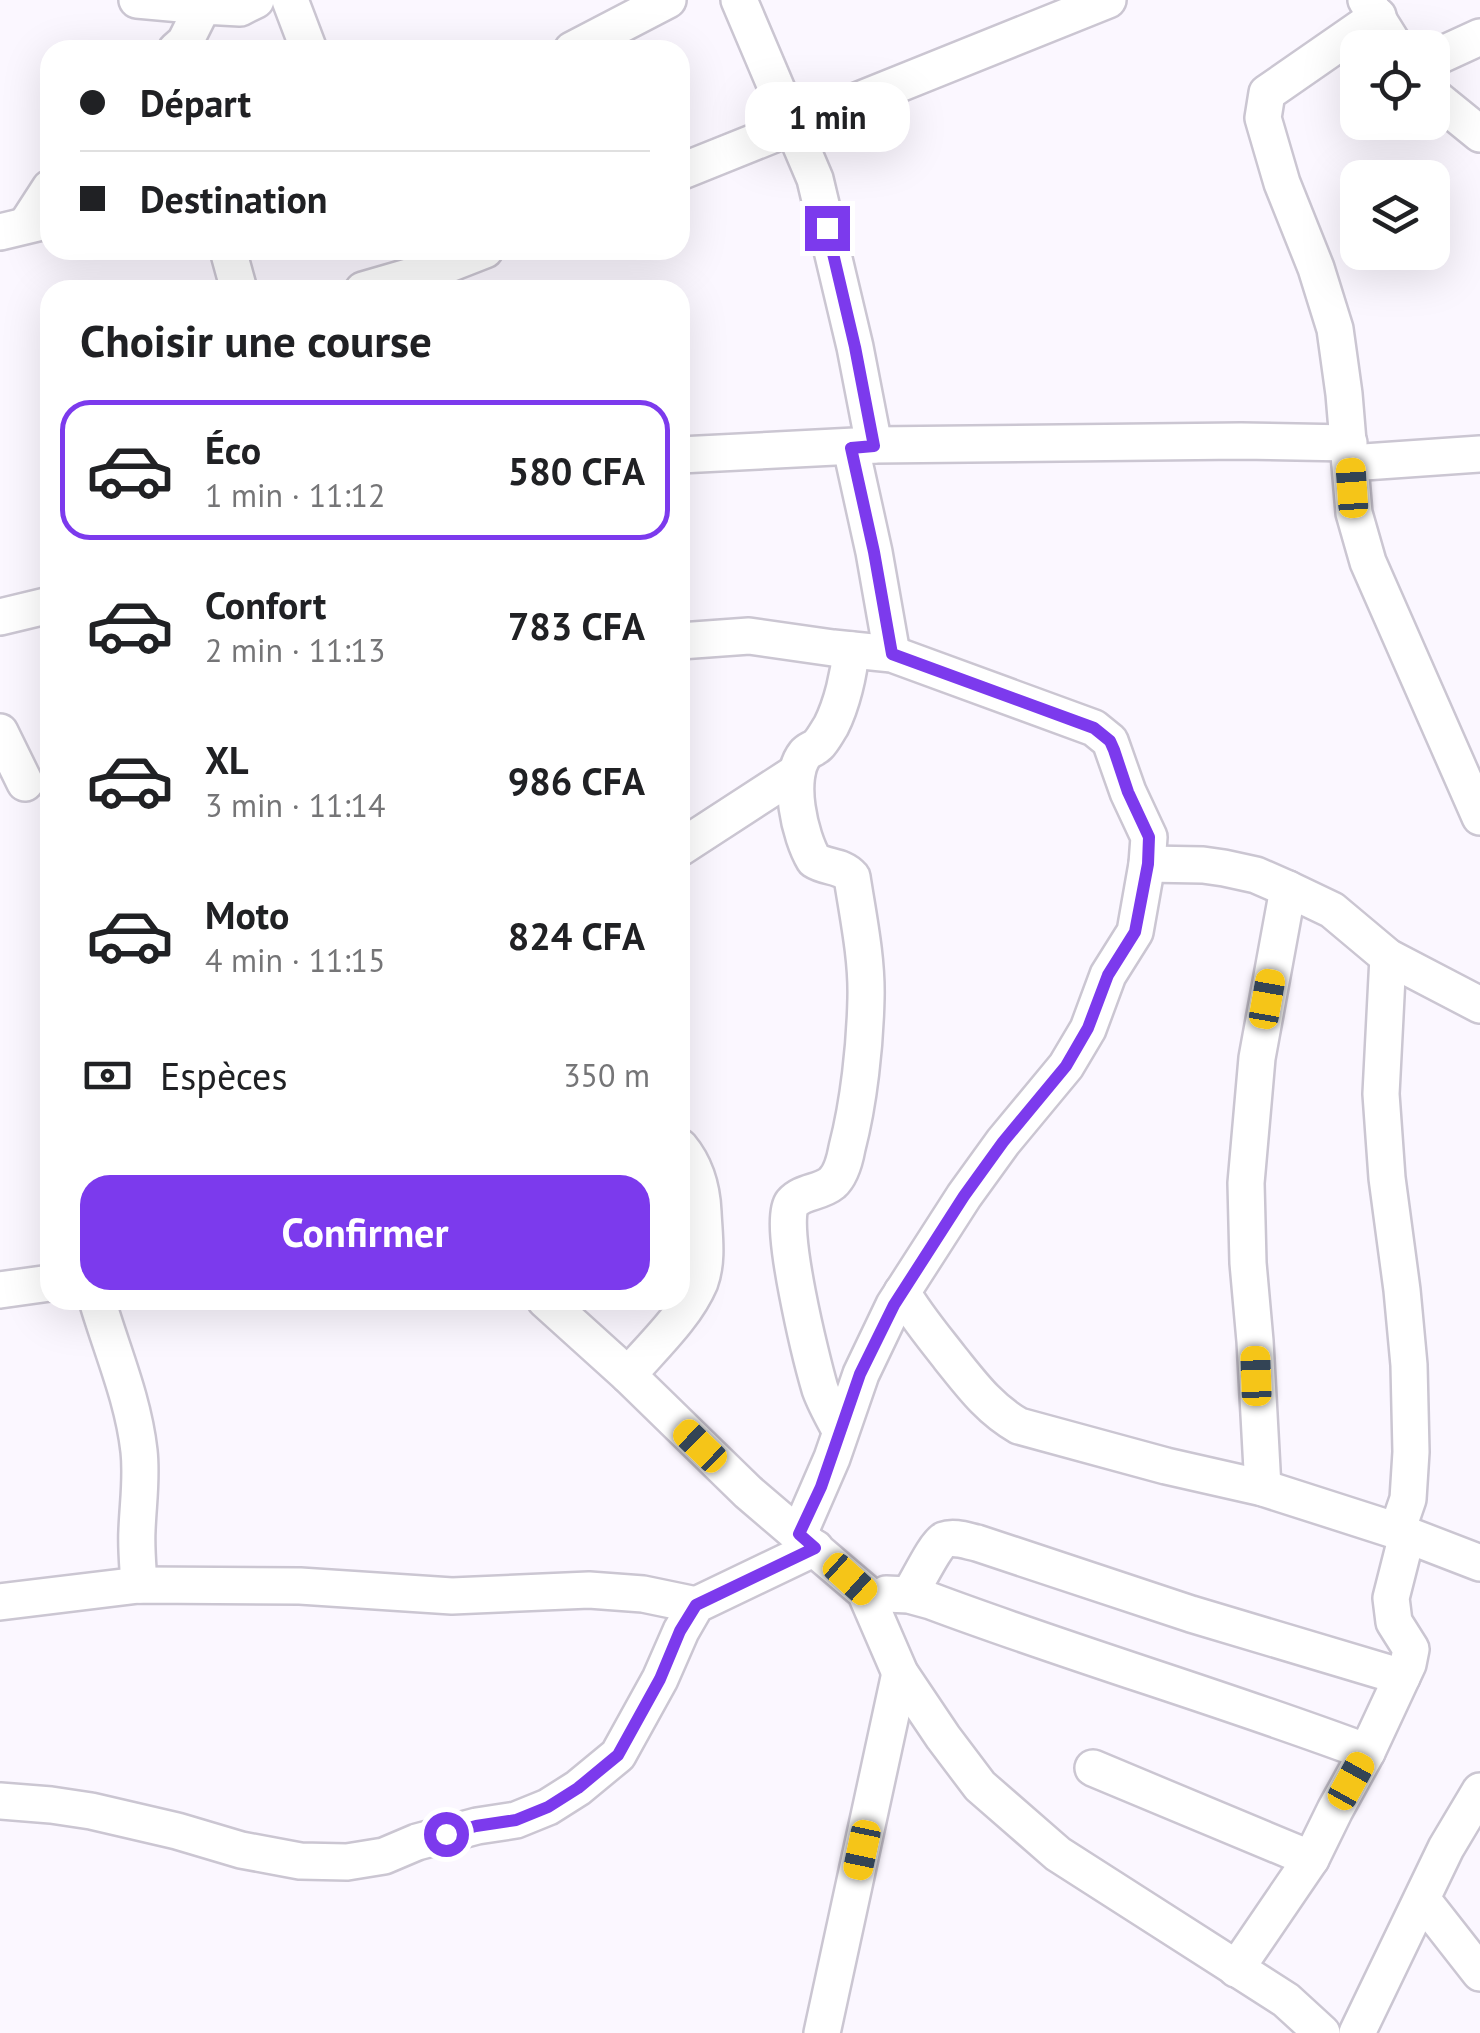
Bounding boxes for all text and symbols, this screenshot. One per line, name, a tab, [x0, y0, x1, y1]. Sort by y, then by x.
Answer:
map controls	[1340, 30, 1450, 270]
button: locate	[1340, 30, 1450, 140]
text: Départ	[140, 78, 251, 127]
callout: 1 min	[744, 83, 910, 153]
text: 1 min	[788, 96, 867, 138]
button: layers	[1340, 160, 1450, 270]
text: Destination	[140, 174, 328, 223]
route end	[805, 206, 850, 251]
text: Choisir une course	[80, 311, 432, 369]
icon: car	[85, 425, 175, 515]
text: Éco	[205, 425, 261, 474]
text: 580 CFA	[508, 446, 645, 495]
car	[1335, 457, 1369, 519]
text: 1 min · 11:12	[205, 474, 385, 516]
icon: car	[85, 580, 175, 670]
text: Confort	[205, 580, 326, 629]
text: 783 CFA	[508, 601, 645, 650]
text: 2 min · 11:13	[205, 629, 385, 671]
icon: car	[85, 735, 175, 825]
text: XL	[205, 735, 249, 784]
text: 986 CFA	[508, 756, 645, 805]
text: 3 min · 11:14	[205, 784, 385, 826]
icon: car	[85, 890, 175, 980]
text: Moto	[205, 890, 289, 939]
text: 824 CFA	[508, 911, 645, 960]
text: 4 min · 11:15	[205, 939, 385, 981]
car	[1247, 967, 1287, 1031]
icon: cash	[80, 1048, 135, 1103]
text: Espèces	[160, 1051, 287, 1100]
text: 350 m	[563, 1054, 650, 1096]
button: Confirmer	[80, 1175, 650, 1290]
car	[1240, 1345, 1272, 1407]
car	[668, 1414, 732, 1478]
car	[818, 1548, 882, 1610]
car	[1323, 1747, 1379, 1815]
route start	[424, 1812, 469, 1857]
car	[841, 1818, 883, 1882]

